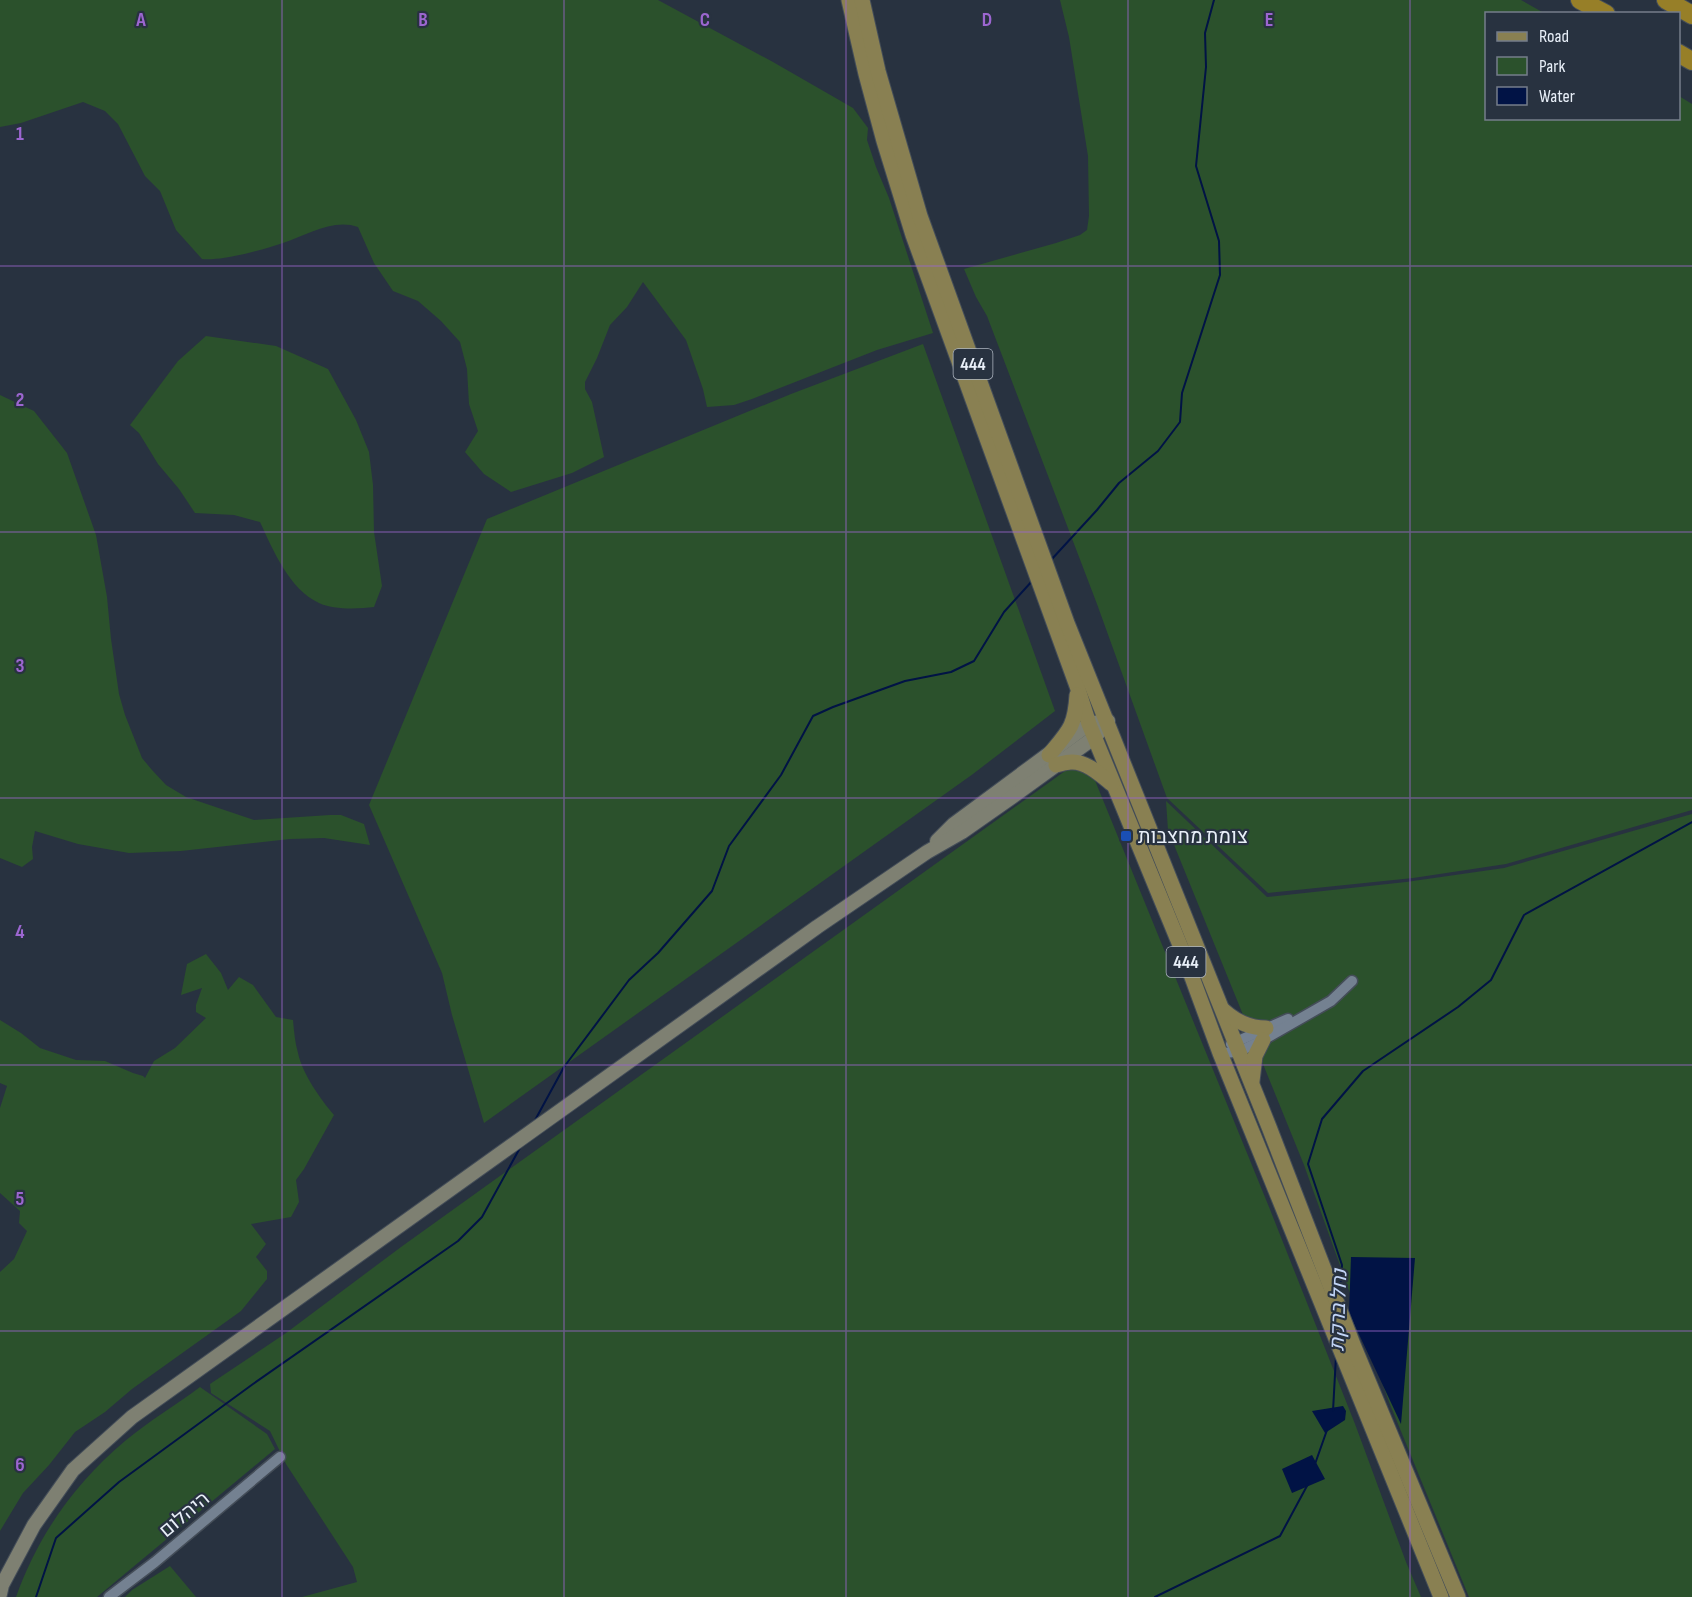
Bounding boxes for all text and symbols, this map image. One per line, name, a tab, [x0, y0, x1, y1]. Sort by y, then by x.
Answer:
text: A	[135, 8, 146, 32]
text: B	[418, 8, 428, 32]
text: C	[700, 8, 710, 32]
text: D	[982, 8, 992, 32]
text: E	[1265, 8, 1273, 32]
legend	[1485, 12, 1680, 120]
text: Road	[1539, 26, 1569, 47]
text: Park	[1539, 56, 1565, 77]
text: Water	[1539, 86, 1575, 107]
text: 1	[16, 122, 24, 146]
road number: 444	[954, 349, 992, 379]
text: 2	[16, 388, 24, 412]
text: 3	[16, 654, 25, 678]
place label: צומת מחצבות	[1138, 825, 1248, 849]
marker: צומת מחצבות	[1119, 829, 1133, 843]
text: 4	[15, 920, 25, 944]
road number: 444	[1166, 947, 1206, 977]
text: 5	[16, 1187, 25, 1211]
water label: נחל ברקת	[1325, 1267, 1352, 1351]
text: 6	[15, 1453, 25, 1477]
street label: היהלום	[155, 1487, 215, 1543]

